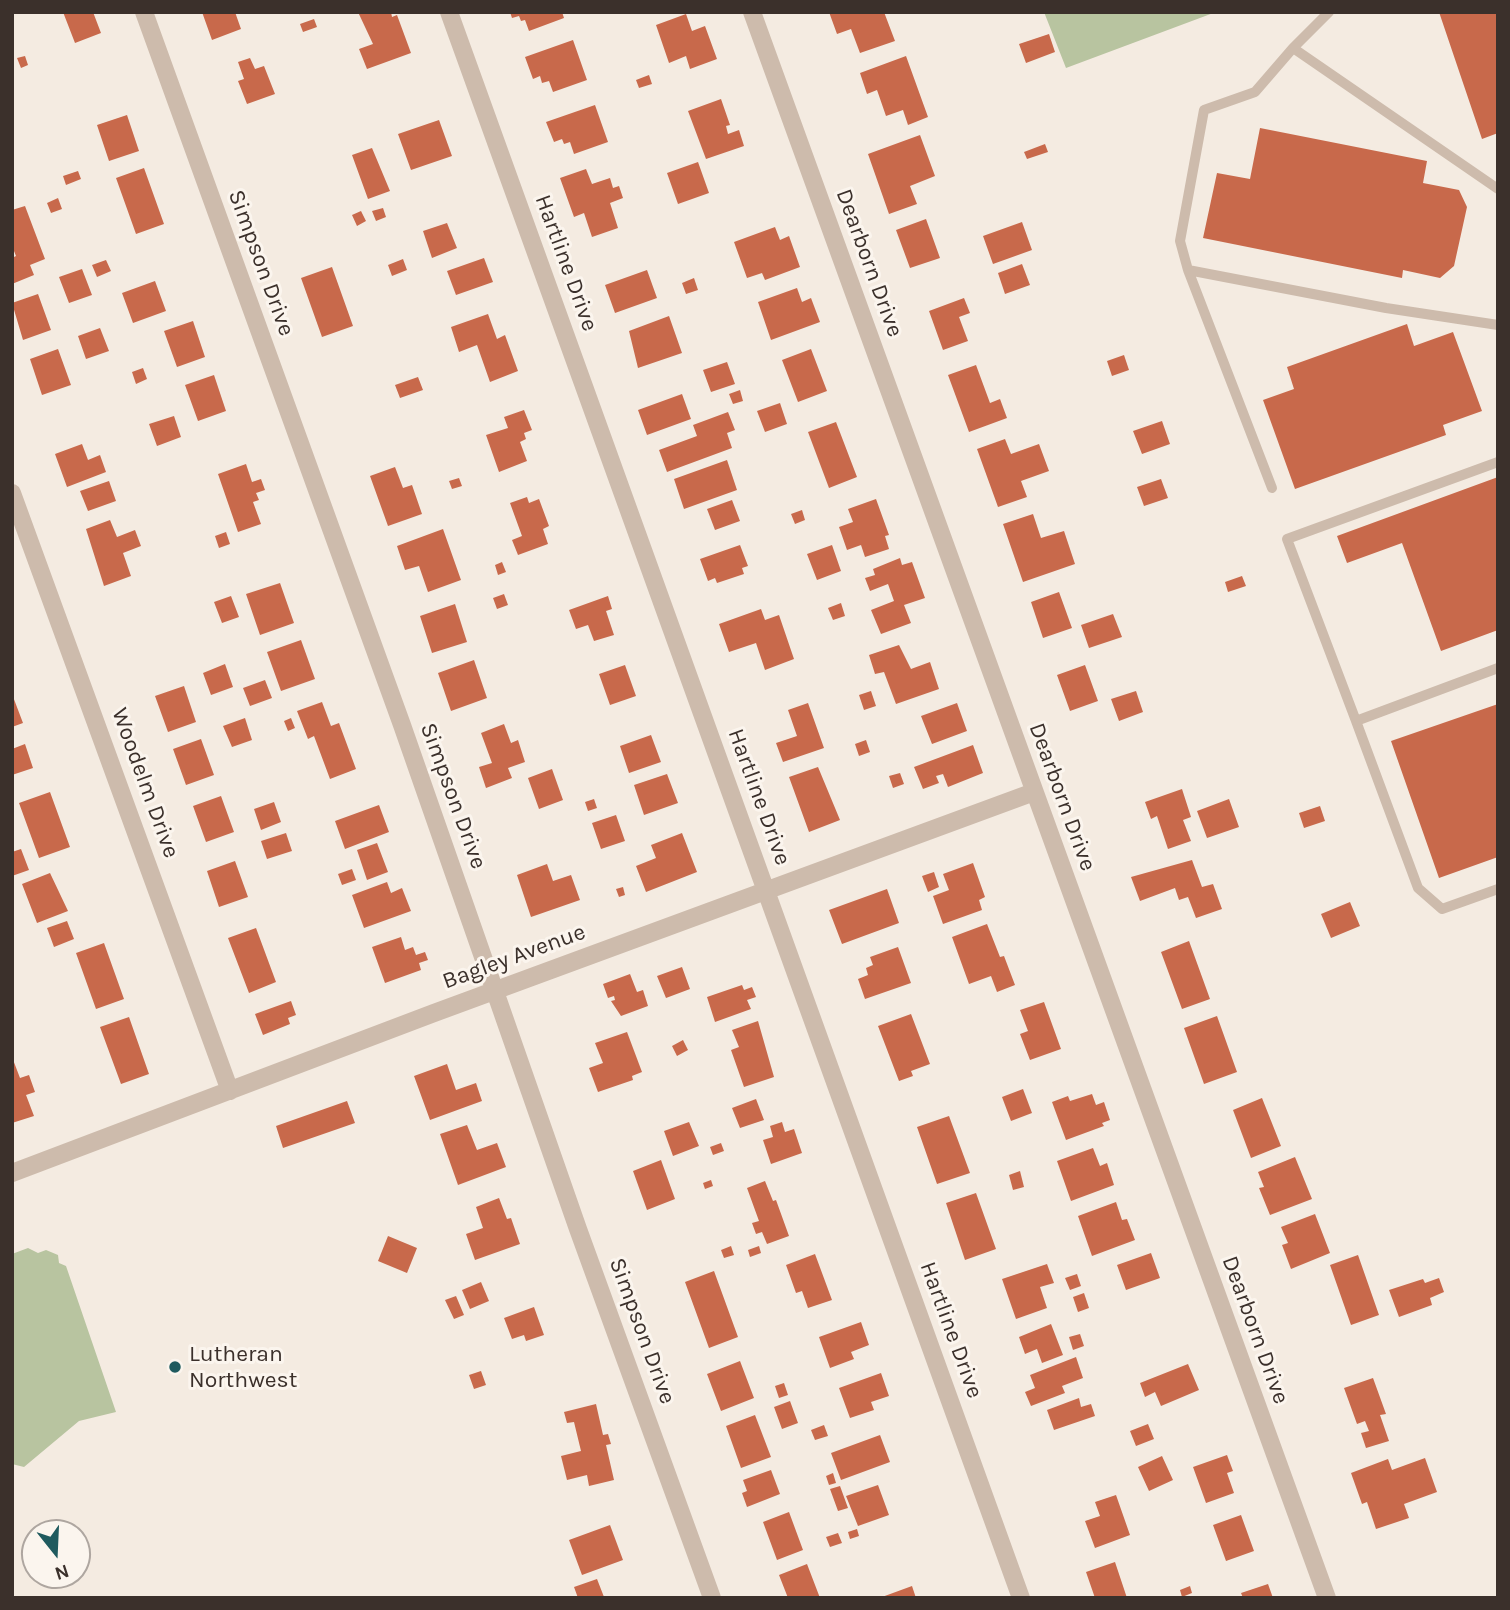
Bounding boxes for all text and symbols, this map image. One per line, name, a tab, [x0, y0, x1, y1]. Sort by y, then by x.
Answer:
street label: Dearborn Drive	[829, 185, 909, 341]
street label: Simpson Drive	[222, 186, 300, 340]
street label: Hartline Drive	[529, 191, 603, 335]
street label: Woodelm Drive	[105, 704, 185, 862]
street label: Simpson Drive	[414, 719, 492, 873]
street label: Dearborn Drive	[1022, 719, 1102, 875]
street label: Hartline Drive	[722, 725, 796, 869]
street label: Bagley Avenue	[439, 918, 589, 996]
street label: Dearborn Drive	[1215, 1252, 1295, 1408]
street label: Simpson Drive	[603, 1254, 681, 1408]
street label: Hartline Drive	[914, 1258, 988, 1402]
place label: Lutheran Northwest	[189, 1340, 297, 1394]
marker: Lutheran Northwest	[167, 1359, 183, 1375]
north arrow	[21, 1519, 91, 1589]
text: N	[52, 1560, 72, 1585]

